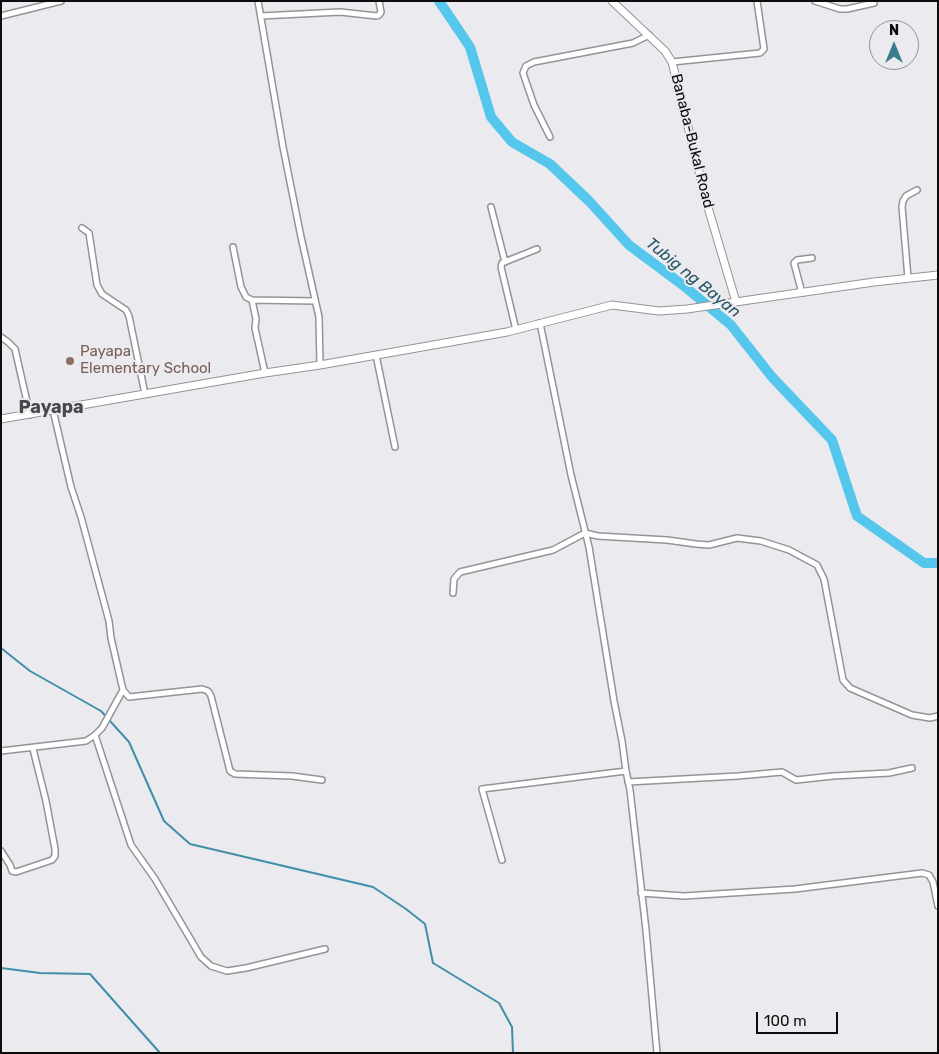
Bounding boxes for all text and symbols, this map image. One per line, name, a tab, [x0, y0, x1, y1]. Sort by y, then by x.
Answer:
north arrow	[869, 20, 919, 70]
text: N	[889, 22, 899, 39]
street label: Banaba-Bukal Road	[667, 72, 717, 210]
water label: Tubig ng Bayan	[642, 234, 744, 322]
place label: Payapa Elementary School	[80, 343, 211, 378]
marker: Payapa Elementary School	[64, 355, 76, 367]
district label: Payapa	[18, 397, 84, 419]
scale bar	[759, 1002, 842, 1034]
text: 100 m	[764, 1012, 806, 1030]

